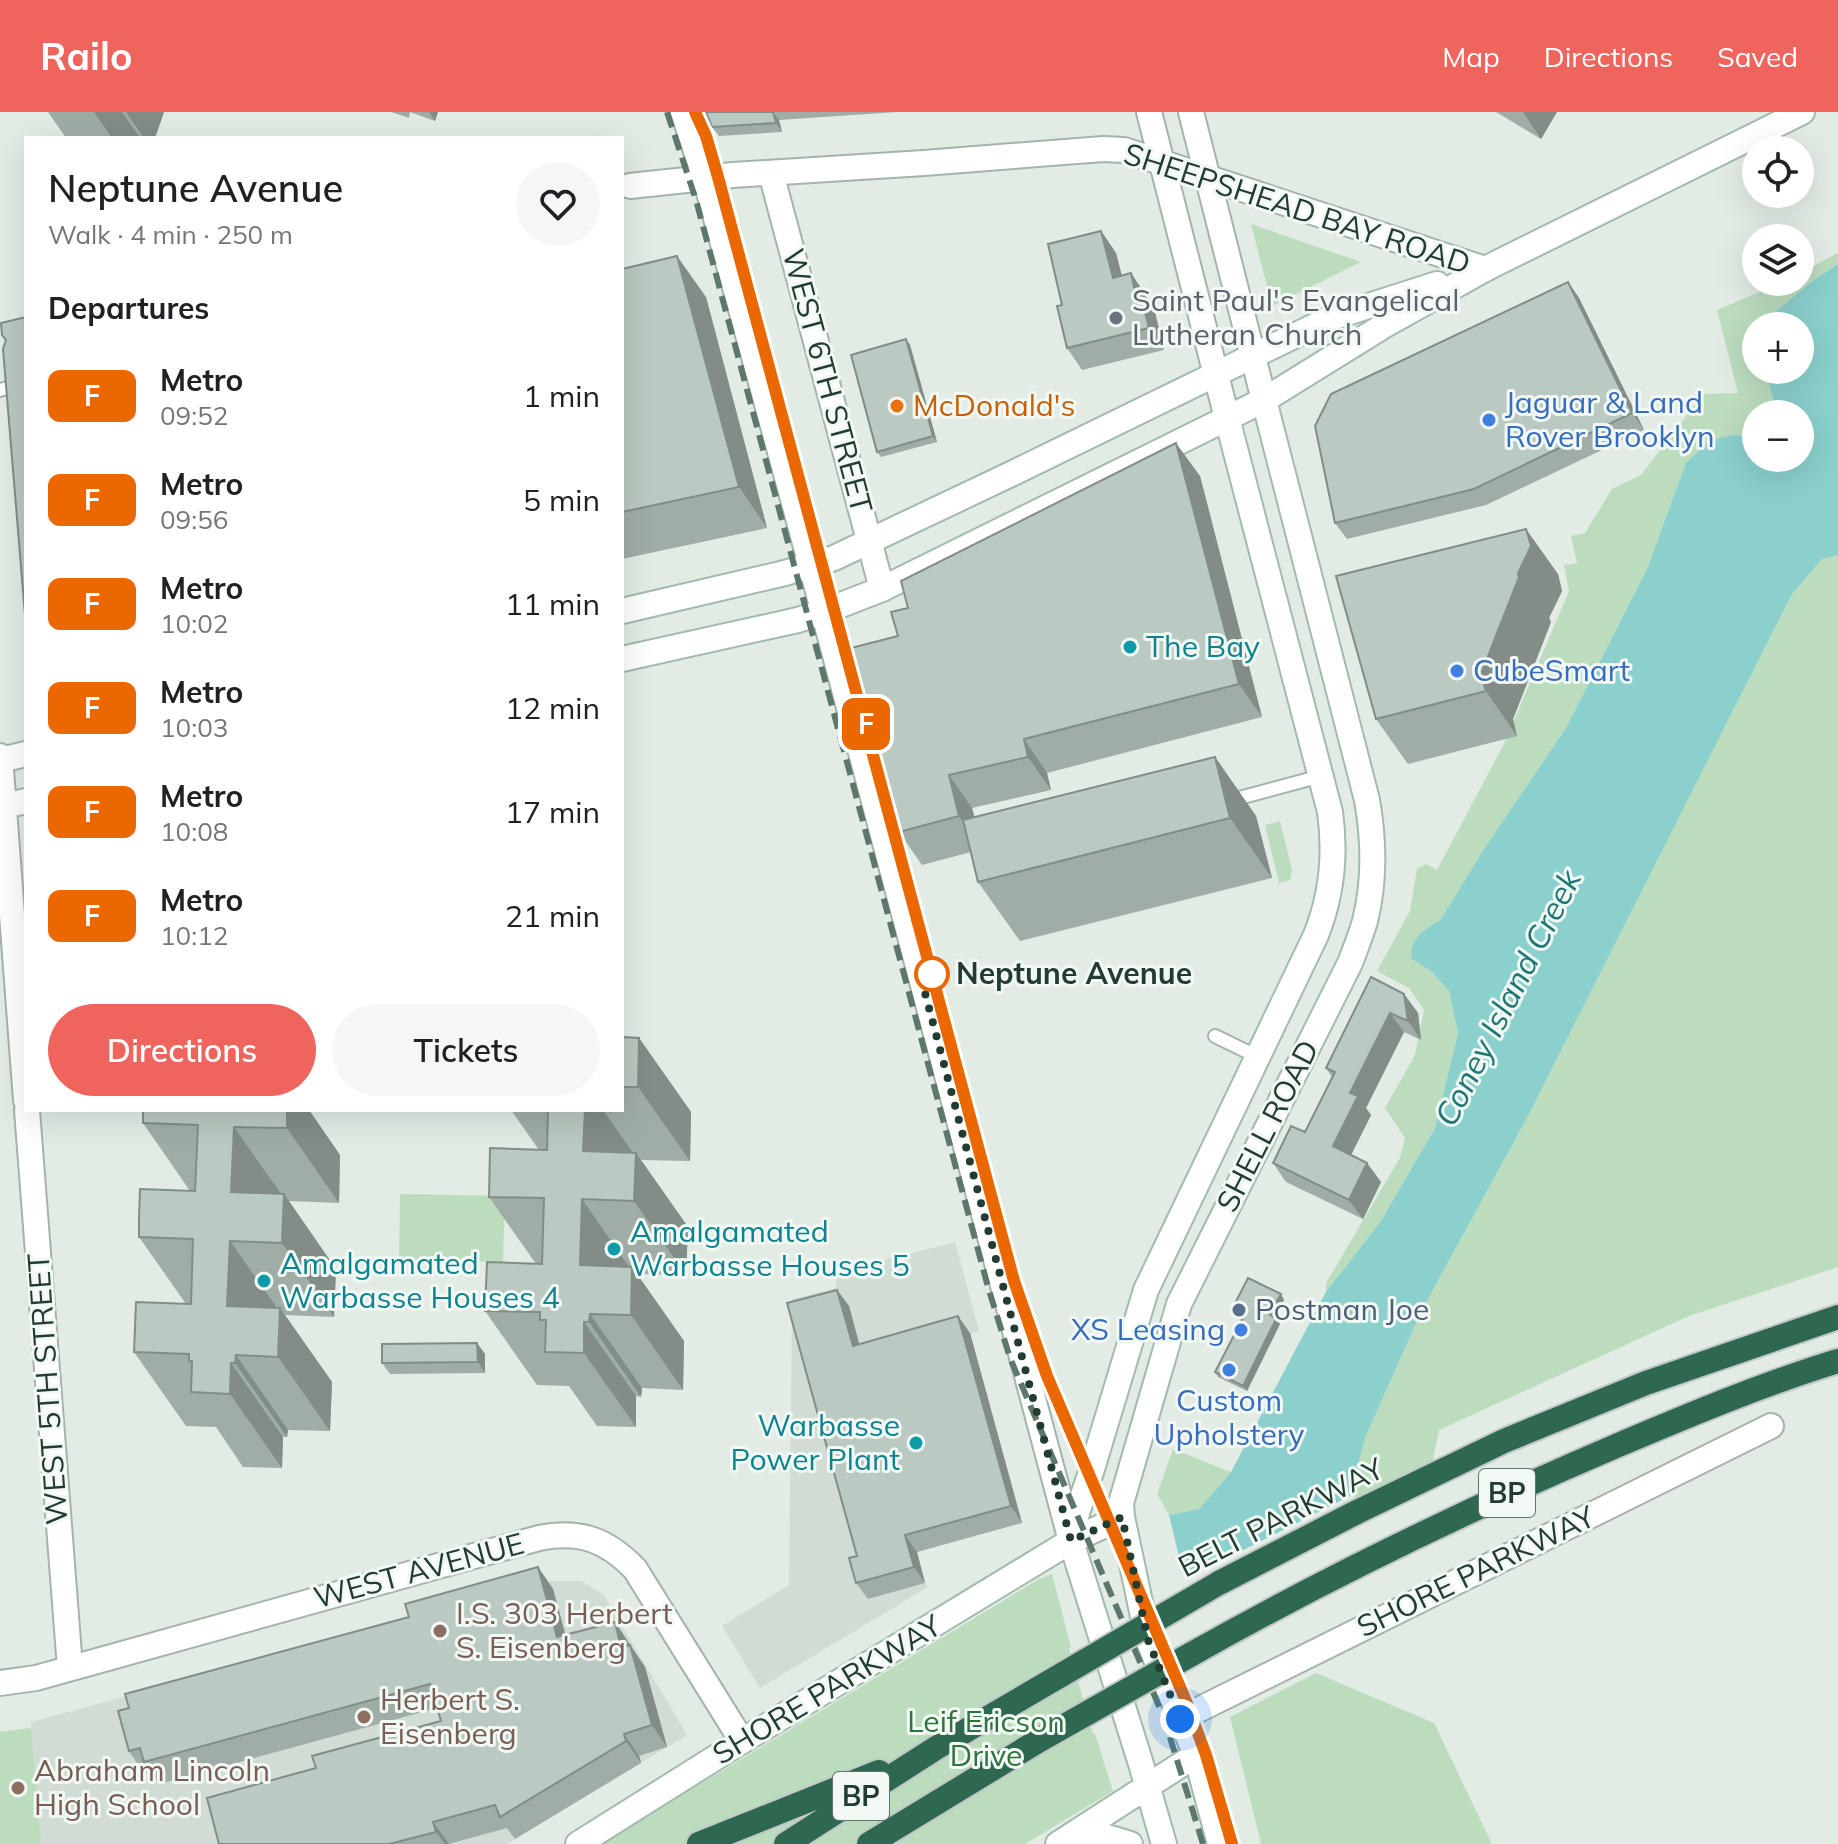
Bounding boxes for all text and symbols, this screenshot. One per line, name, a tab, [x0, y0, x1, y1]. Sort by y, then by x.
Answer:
text: Railo	[40, 32, 132, 80]
text: Map	[1442, 39, 1500, 74]
text: Directions	[1544, 39, 1673, 74]
text: Saved	[1717, 39, 1798, 74]
street label: SHEEPSHEAD BAY ROAD	[1119, 134, 1475, 282]
map controls	[1742, 136, 1814, 472]
button: locate	[1742, 136, 1814, 208]
button: heart	[516, 162, 600, 246]
text: Neptune Avenue	[48, 164, 343, 212]
text: Walk · 4 min · 250 m	[48, 218, 293, 251]
button: layers	[1742, 224, 1814, 296]
street label: WEST 6TH STREET	[774, 244, 882, 517]
place label: Saint Paul's Evangelical Lutheran Church	[1132, 281, 1459, 353]
text: Departures	[48, 289, 209, 327]
marker: Saint Paul's Evangelical Lutheran Church	[1107, 309, 1125, 327]
button: +	[1742, 312, 1814, 384]
text: Metro	[160, 361, 243, 399]
text: 1 min	[523, 377, 600, 415]
text: F	[84, 378, 100, 413]
place label: Jaguar & Land Rover Brooklyn	[1505, 383, 1715, 455]
place label: McDonald's	[913, 386, 1075, 424]
marker: McDonald's	[888, 397, 906, 415]
text: 09:52	[160, 399, 228, 432]
button: −	[1742, 400, 1814, 472]
marker: Jaguar & Land Rover Brooklyn	[1480, 411, 1498, 429]
text: Metro	[160, 465, 243, 503]
text: 5 min	[523, 481, 600, 519]
text: F	[84, 482, 100, 517]
text: 09:56	[160, 503, 228, 536]
text: Metro	[160, 569, 243, 607]
text: 11 min	[505, 585, 600, 623]
text: F	[84, 586, 100, 621]
text: 10:02	[160, 607, 228, 640]
place label: The Bay	[1146, 627, 1260, 665]
marker: The Bay	[1121, 638, 1139, 656]
place label: CubeSmart	[1473, 651, 1630, 689]
marker: CubeSmart	[1448, 662, 1466, 680]
text: Metro	[160, 673, 243, 711]
text: 12 min	[505, 689, 600, 727]
text: F	[84, 690, 100, 725]
line badge: F	[840, 698, 892, 750]
text: F	[858, 706, 874, 741]
text: 10:03	[160, 711, 228, 744]
text: Metro	[160, 777, 243, 815]
text: 17 min	[505, 793, 600, 831]
text: F	[84, 794, 100, 829]
text: 10:08	[160, 815, 228, 848]
water label: Coney Island Creek	[1425, 861, 1590, 1132]
text: Metro	[160, 881, 243, 919]
text: 21 min	[505, 897, 600, 935]
text: F	[84, 898, 100, 933]
text: 10:12	[160, 919, 228, 952]
place label: Neptune Avenue	[956, 954, 1192, 992]
marker: Neptune Avenue	[915, 957, 949, 991]
button: Directions	[48, 1004, 316, 1096]
button: Tickets	[332, 1004, 600, 1096]
street label: SHELL ROAD	[1208, 1033, 1327, 1218]
place label: Amalgamated Warbasse Houses 5	[630, 1212, 910, 1284]
marker: Amalgamated Warbasse Houses 5	[605, 1240, 623, 1258]
place label: Amalgamated Warbasse Houses 4	[280, 1244, 560, 1316]
street label: WEST 5TH STREET	[19, 1252, 75, 1526]
marker: Amalgamated Warbasse Houses 4	[255, 1272, 273, 1290]
place label: Postman Joe	[1255, 1290, 1429, 1328]
marker: Postman Joe	[1230, 1301, 1248, 1319]
place label: XS Leasing	[1071, 1310, 1225, 1348]
marker: XS Leasing	[1232, 1321, 1250, 1339]
marker: Custom Upholstery	[1220, 1361, 1238, 1379]
place label: Custom Upholstery	[1154, 1381, 1305, 1453]
place label: Warbasse Power Plant	[731, 1406, 900, 1478]
marker: Warbasse Power Plant	[907, 1434, 925, 1452]
street label: BELT PARKWAY	[1172, 1449, 1390, 1585]
road number: BP	[1479, 1469, 1535, 1517]
street label: SHORE PARKWAY	[1350, 1497, 1601, 1645]
street label: WEST AVENUE	[310, 1524, 528, 1616]
place label: I.S. 303 Herbert S. Eisenberg	[456, 1594, 673, 1666]
street label: SHORE PARKWAY	[705, 1606, 948, 1772]
marker: I.S. 303 Herbert S. Eisenberg	[431, 1622, 449, 1640]
place label: Herbert S. Eisenberg	[380, 1680, 520, 1752]
your location	[1160, 1699, 1200, 1739]
park label: Leif Ericson Drive	[907, 1702, 1065, 1774]
marker: Herbert S. Eisenberg	[355, 1708, 373, 1726]
place label: Abraham Lincoln High School	[34, 1751, 270, 1823]
road number: BP	[833, 1772, 889, 1820]
marker: Abraham Lincoln High School	[9, 1779, 27, 1797]

